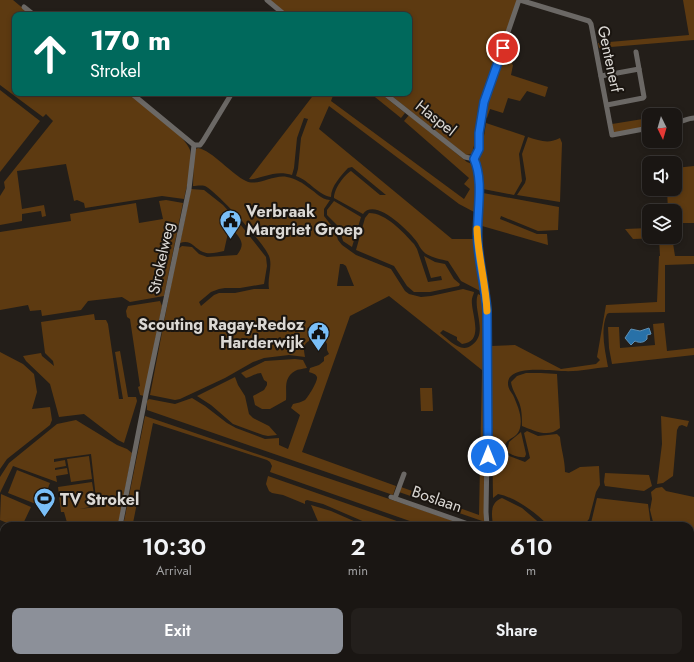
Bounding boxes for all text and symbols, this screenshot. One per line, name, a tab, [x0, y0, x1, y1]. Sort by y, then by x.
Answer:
text: 170 m	[90, 20, 171, 61]
street label: Gentenerf	[592, 23, 628, 95]
icon: ahead	[24, 28, 76, 80]
pin	[486, 31, 520, 65]
icon: arrive	[492, 37, 514, 59]
text: Strokel	[90, 58, 141, 84]
street label: Haspel	[411, 95, 461, 141]
north arrow	[642, 108, 682, 148]
map controls	[642, 108, 682, 244]
button: sound	[642, 156, 682, 196]
place label: Verbraak Margriet Groep	[245, 200, 363, 241]
button: layers	[642, 204, 682, 244]
public building icon: Verbraak Margriet Groep	[217, 207, 243, 240]
street label: Strokelweg	[142, 220, 180, 296]
place label: Scouting Ragay-Redoz Harderwijk	[138, 313, 305, 354]
public building icon: Scouting Ragay-Redoz Harderwijk	[306, 320, 332, 353]
position arrow	[467, 435, 509, 477]
street label: Boslaan	[409, 480, 465, 518]
sports icon: TV Strokel	[32, 486, 58, 519]
place label: TV Strokel	[60, 488, 139, 511]
text: 10:30	[142, 529, 206, 564]
text: 2	[350, 529, 366, 564]
text: 610	[510, 529, 552, 564]
text: Arrival	[156, 561, 192, 580]
text: min	[348, 561, 368, 580]
text: m	[526, 561, 536, 580]
button: Exit	[12, 608, 343, 654]
button: Share	[351, 608, 682, 654]

